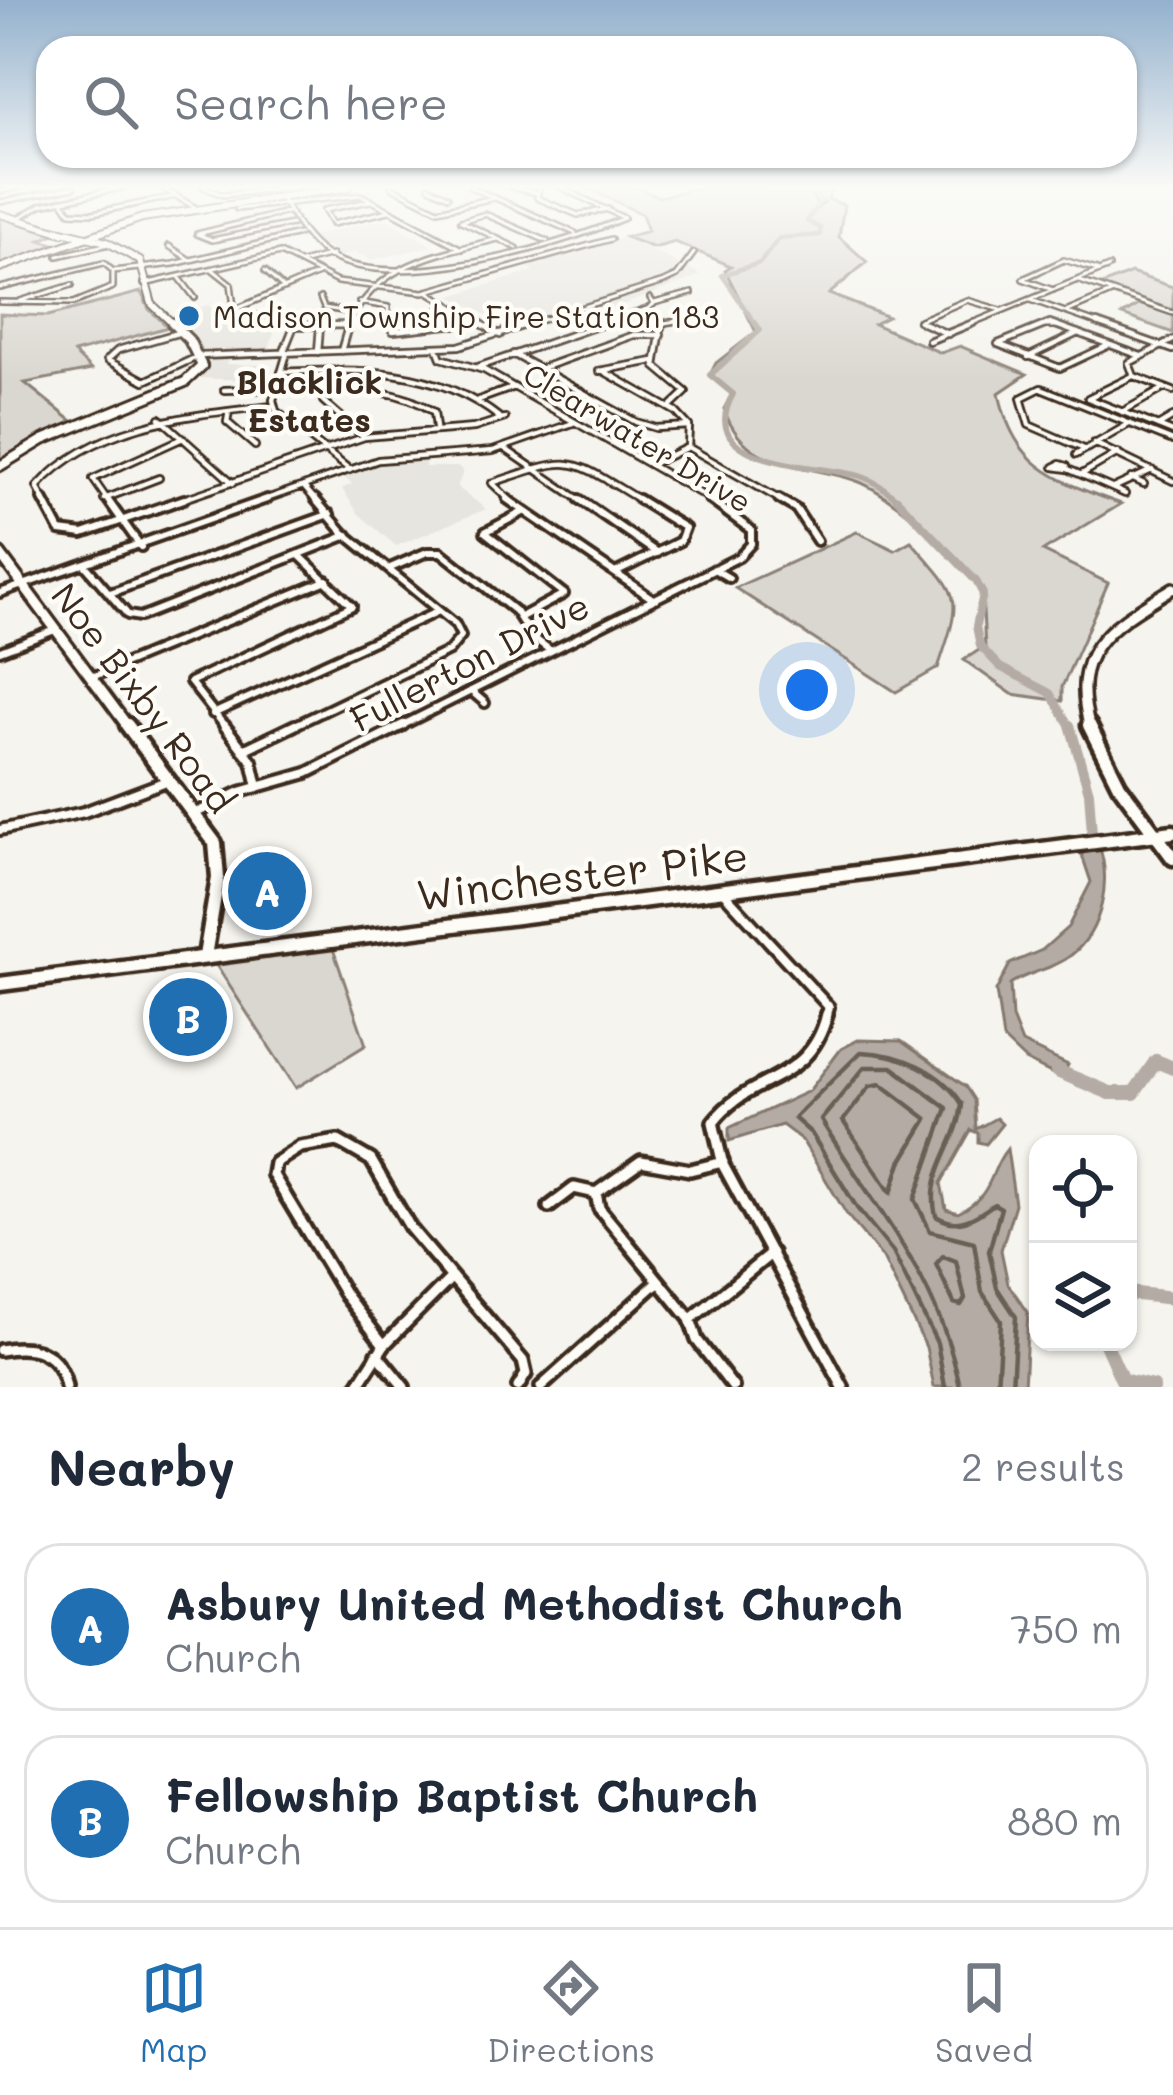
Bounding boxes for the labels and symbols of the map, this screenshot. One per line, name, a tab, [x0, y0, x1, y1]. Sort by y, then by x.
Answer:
place label: Madison Township Fire Station 183	[213, 296, 719, 336]
marker: Madison Township Fire Station 183	[176, 303, 202, 329]
street label: Clearwater Drive	[517, 353, 759, 521]
district label: Blacklick Estates	[236, 359, 382, 440]
street label: Noe Bixby Road	[41, 573, 246, 822]
street label: Fullerton Drive	[342, 581, 596, 741]
your location	[777, 660, 837, 720]
street label: Winchester Pike	[413, 826, 751, 922]
pin: A	[228, 846, 306, 936]
pin: B	[149, 972, 227, 1062]

